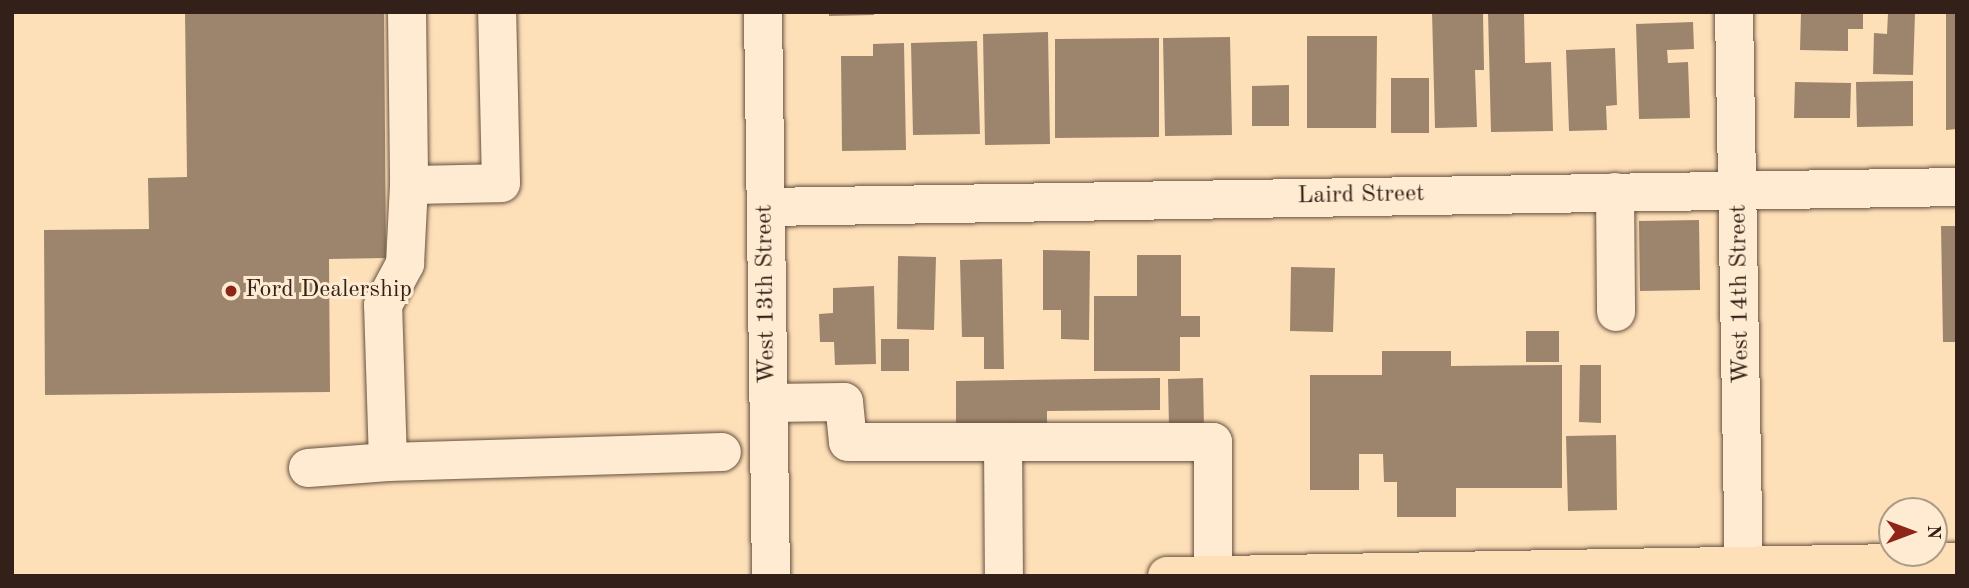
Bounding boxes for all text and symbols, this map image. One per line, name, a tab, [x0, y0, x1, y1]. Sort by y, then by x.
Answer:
street label: Laird Street	[1297, 180, 1425, 212]
street label: West 13th Street	[751, 204, 783, 384]
street label: West 14th Street	[1725, 204, 1757, 384]
place label: Ford Dealership	[245, 277, 412, 305]
marker: Ford Dealership	[223, 283, 239, 299]
north arrow	[1878, 497, 1948, 567]
text: N	[1923, 525, 1942, 539]

